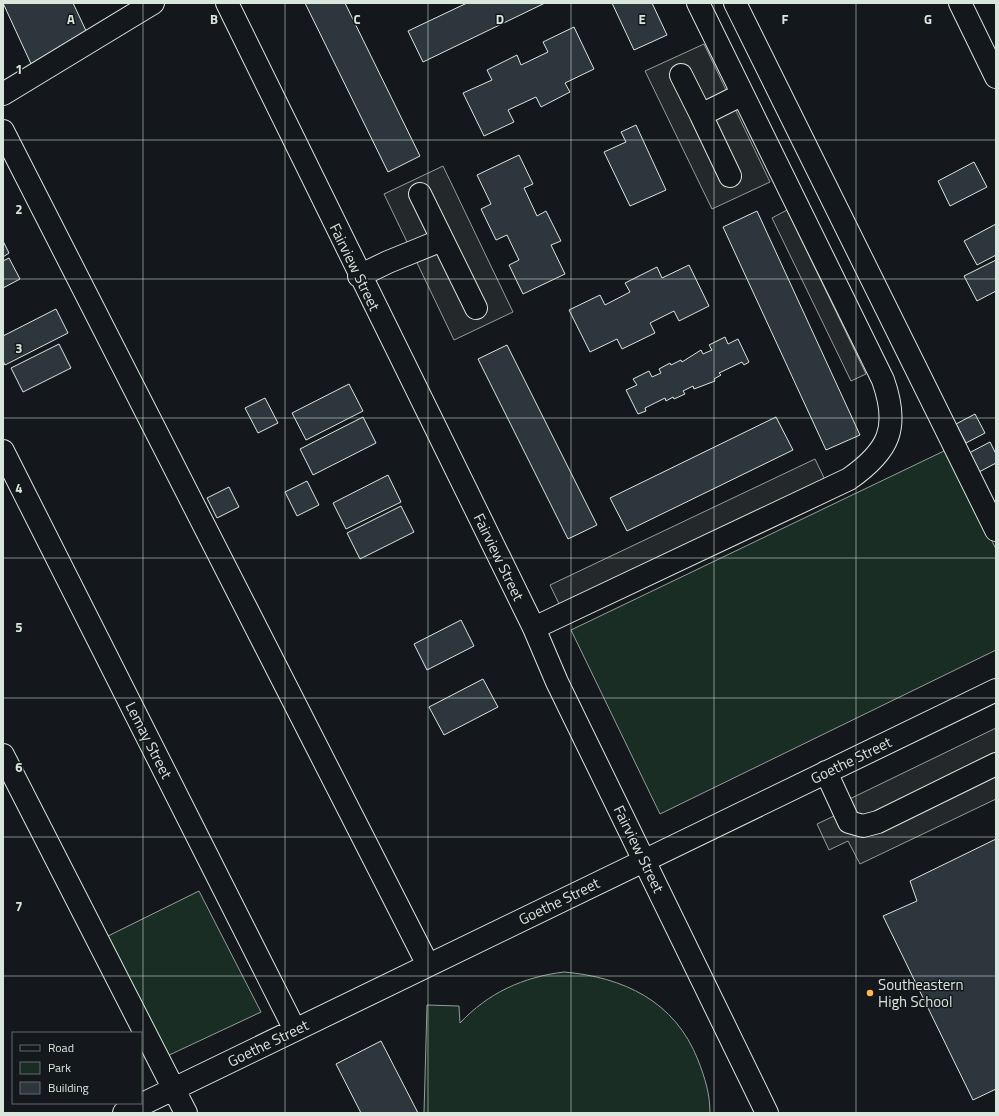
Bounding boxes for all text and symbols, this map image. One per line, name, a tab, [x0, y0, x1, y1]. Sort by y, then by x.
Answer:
text: A	[67, 9, 75, 29]
text: B	[210, 9, 218, 29]
text: C	[353, 9, 361, 29]
text: D	[496, 9, 504, 29]
text: E	[638, 9, 646, 29]
text: F	[782, 9, 789, 29]
text: G	[924, 9, 932, 29]
text: 1	[15, 59, 23, 79]
text: 2	[15, 199, 23, 219]
street label: Fairview Street	[324, 219, 386, 315]
text: 3	[15, 338, 23, 358]
text: 4	[15, 478, 23, 498]
street label: Fairview Street	[468, 509, 530, 605]
text: 5	[15, 617, 23, 637]
street label: Lemay Street	[120, 697, 179, 783]
street label: Goethe Street	[807, 730, 896, 790]
text: 6	[15, 757, 23, 777]
street label: Fairview Street	[608, 801, 670, 897]
street label: Goethe Street	[515, 871, 604, 931]
text: 7	[15, 896, 23, 916]
place label: Southeastern High School	[878, 973, 964, 1013]
marker: Southeastern High School	[865, 988, 875, 998]
street label: Goethe Street	[224, 1013, 313, 1073]
legend	[12, 1032, 142, 1104]
text: Road	[48, 1038, 74, 1057]
text: Park	[48, 1058, 71, 1077]
text: Building	[48, 1078, 89, 1097]

